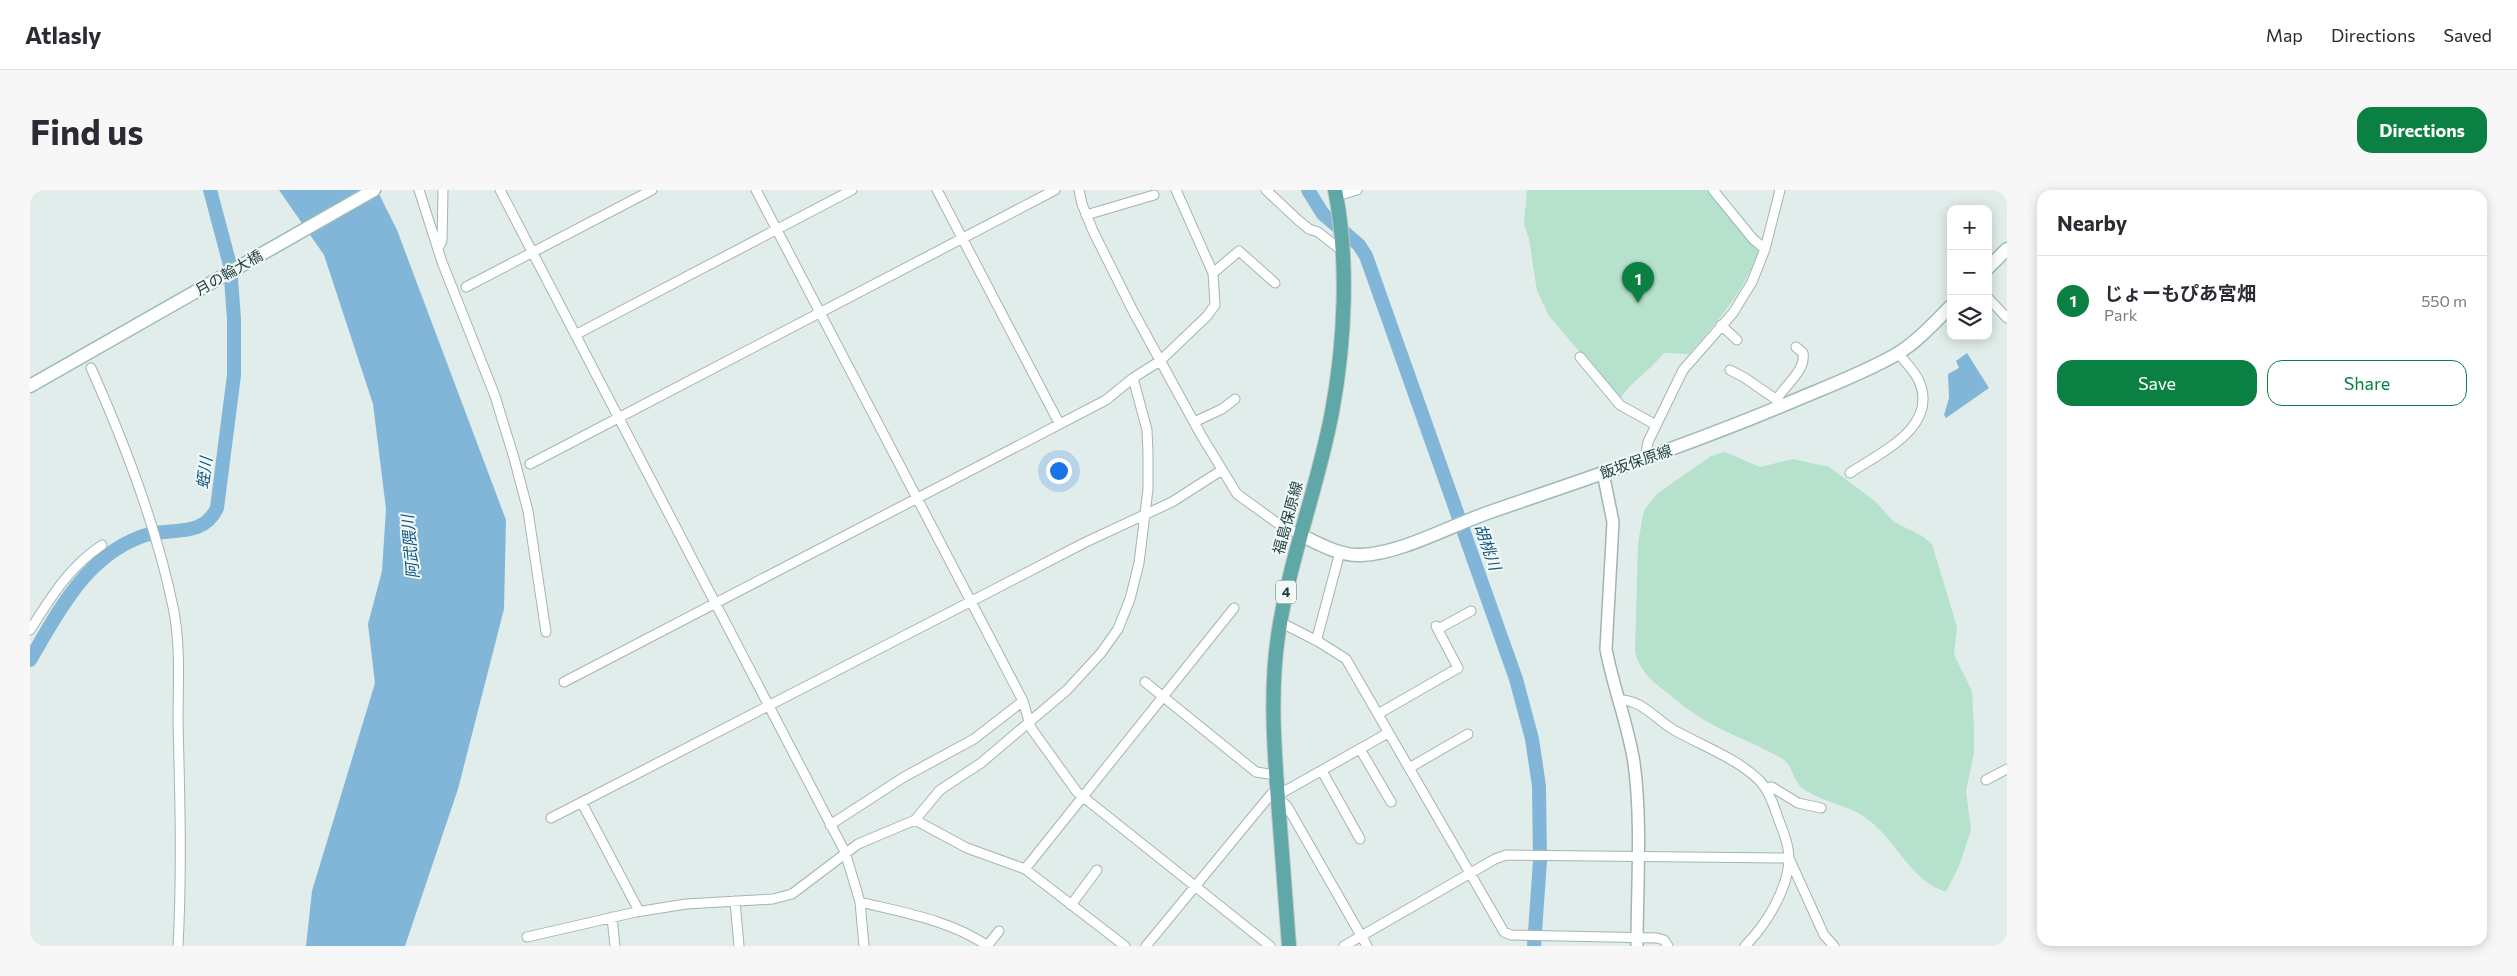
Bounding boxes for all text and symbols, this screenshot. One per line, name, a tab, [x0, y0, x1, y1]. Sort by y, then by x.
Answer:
text: Atlasly	[25, 20, 102, 49]
text: Map	[2266, 24, 2303, 46]
text: Directions	[2331, 24, 2415, 46]
text: Saved	[2443, 24, 2492, 46]
button: Directions	[2357, 107, 2487, 153]
text: Find us	[30, 109, 144, 152]
map controls	[1947, 205, 1992, 340]
button: +	[1947, 205, 1992, 250]
text: Nearby	[2057, 210, 2127, 235]
street label: 月の輪大橋	[192, 246, 265, 299]
button: −	[1947, 250, 1992, 295]
pin: 1	[1622, 262, 1654, 303]
text: じょーもぴあ宮畑	[2104, 281, 2256, 304]
text: 1	[2069, 291, 2077, 310]
text: 550 m	[2421, 291, 2467, 310]
button: layers	[1947, 295, 1992, 340]
text: Park	[2104, 305, 2137, 324]
button: Save	[2057, 360, 2257, 406]
button: Share	[2267, 360, 2467, 406]
street label: 飯坂保原線	[1597, 440, 1674, 482]
water label: 蛭川	[192, 454, 215, 490]
your location	[1046, 458, 1072, 484]
street label: 福島保原線	[1269, 479, 1305, 556]
water label: 阿武隈川	[397, 512, 422, 580]
water label: 胡桃川	[1471, 521, 1506, 575]
road number: 4	[1276, 581, 1296, 604]

